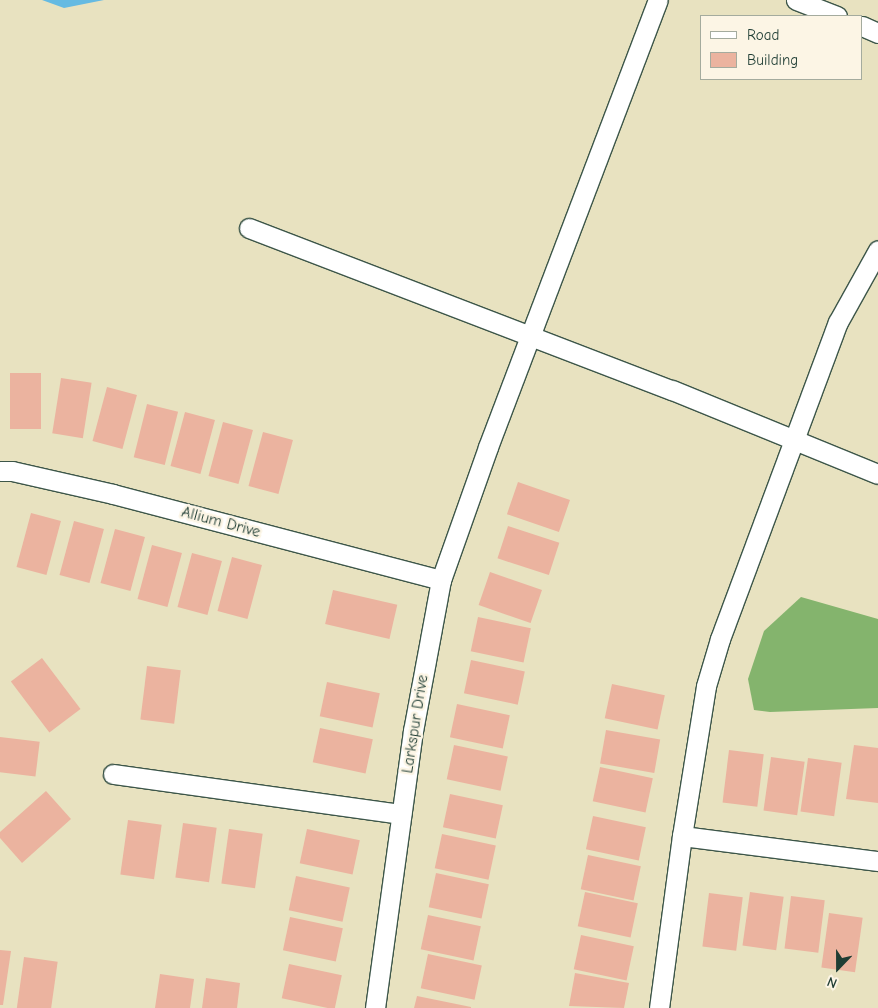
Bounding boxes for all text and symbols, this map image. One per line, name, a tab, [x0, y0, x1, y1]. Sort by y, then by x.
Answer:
legend	[700, 15, 863, 80]
text: Road	[747, 26, 779, 44]
text: Building	[747, 51, 798, 69]
street label: Allium Drive	[179, 502, 263, 542]
street label: Larkspur Drive	[398, 673, 432, 775]
north arrow	[813, 943, 863, 993]
text: N	[825, 973, 840, 992]

